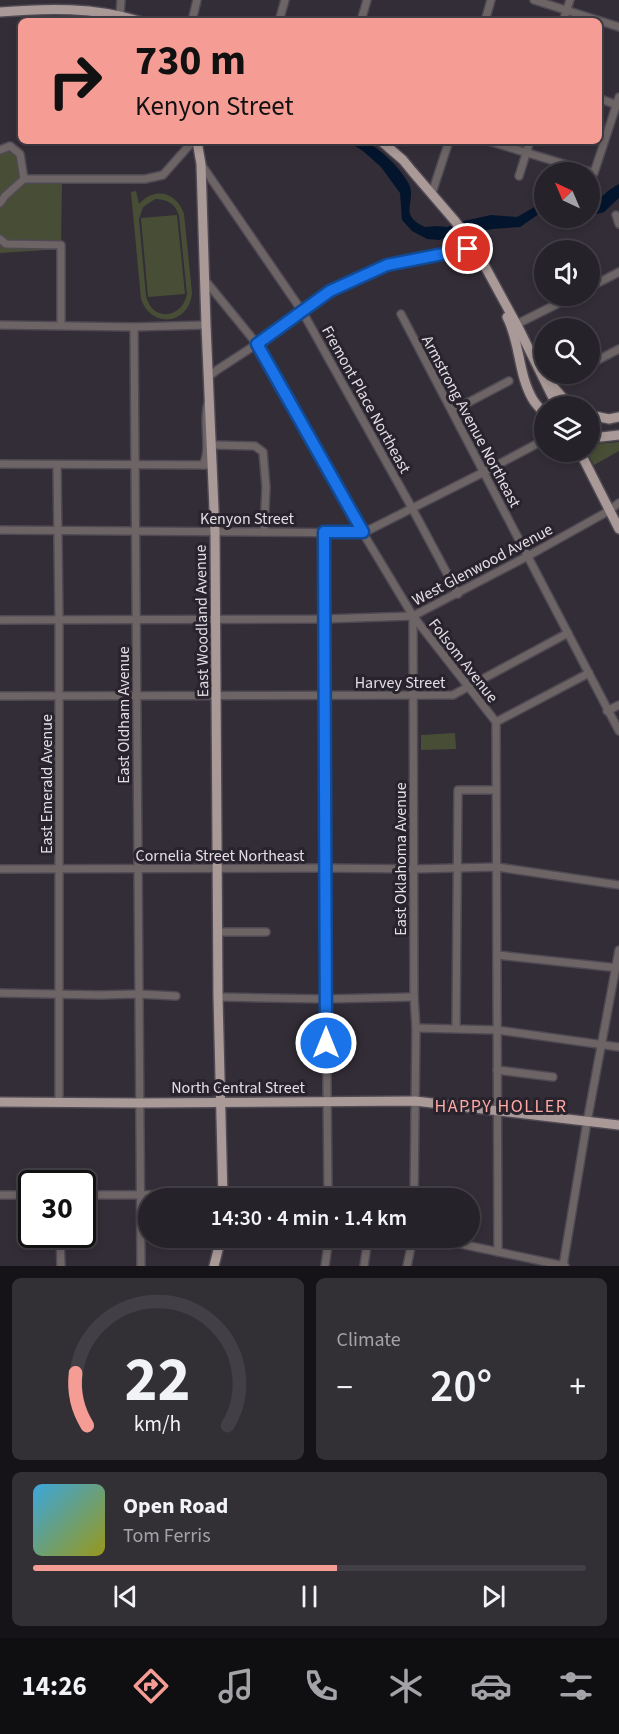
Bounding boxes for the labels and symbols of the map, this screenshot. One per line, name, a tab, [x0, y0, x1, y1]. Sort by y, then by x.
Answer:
north arrow	[534, 162, 600, 228]
pin	[442, 223, 493, 274]
street label: Fremont Place Northeast	[316, 322, 416, 478]
street label: Armstrong Avenue Northeast	[416, 331, 526, 512]
street label: Kenyon Street	[200, 508, 295, 530]
street label: West Glenwood Avenue	[408, 518, 557, 611]
street label: East Woodland Avenue	[190, 544, 214, 697]
street label: Folsom Avenue	[423, 614, 503, 707]
street label: East Oldham Avenue	[113, 646, 135, 784]
street label: Harvey Street	[355, 672, 446, 694]
street label: East Emerald Avenue	[36, 714, 58, 854]
street label: East Oklahoma Avenue	[390, 782, 412, 936]
street label: Cornelia Street Northeast	[136, 845, 305, 867]
position arrow	[294, 1011, 358, 1075]
street label: North Central Street	[171, 1077, 305, 1099]
district label: HAPPY HOLLER	[435, 1094, 567, 1119]
speed limit sign: 30	[18, 1170, 96, 1248]

